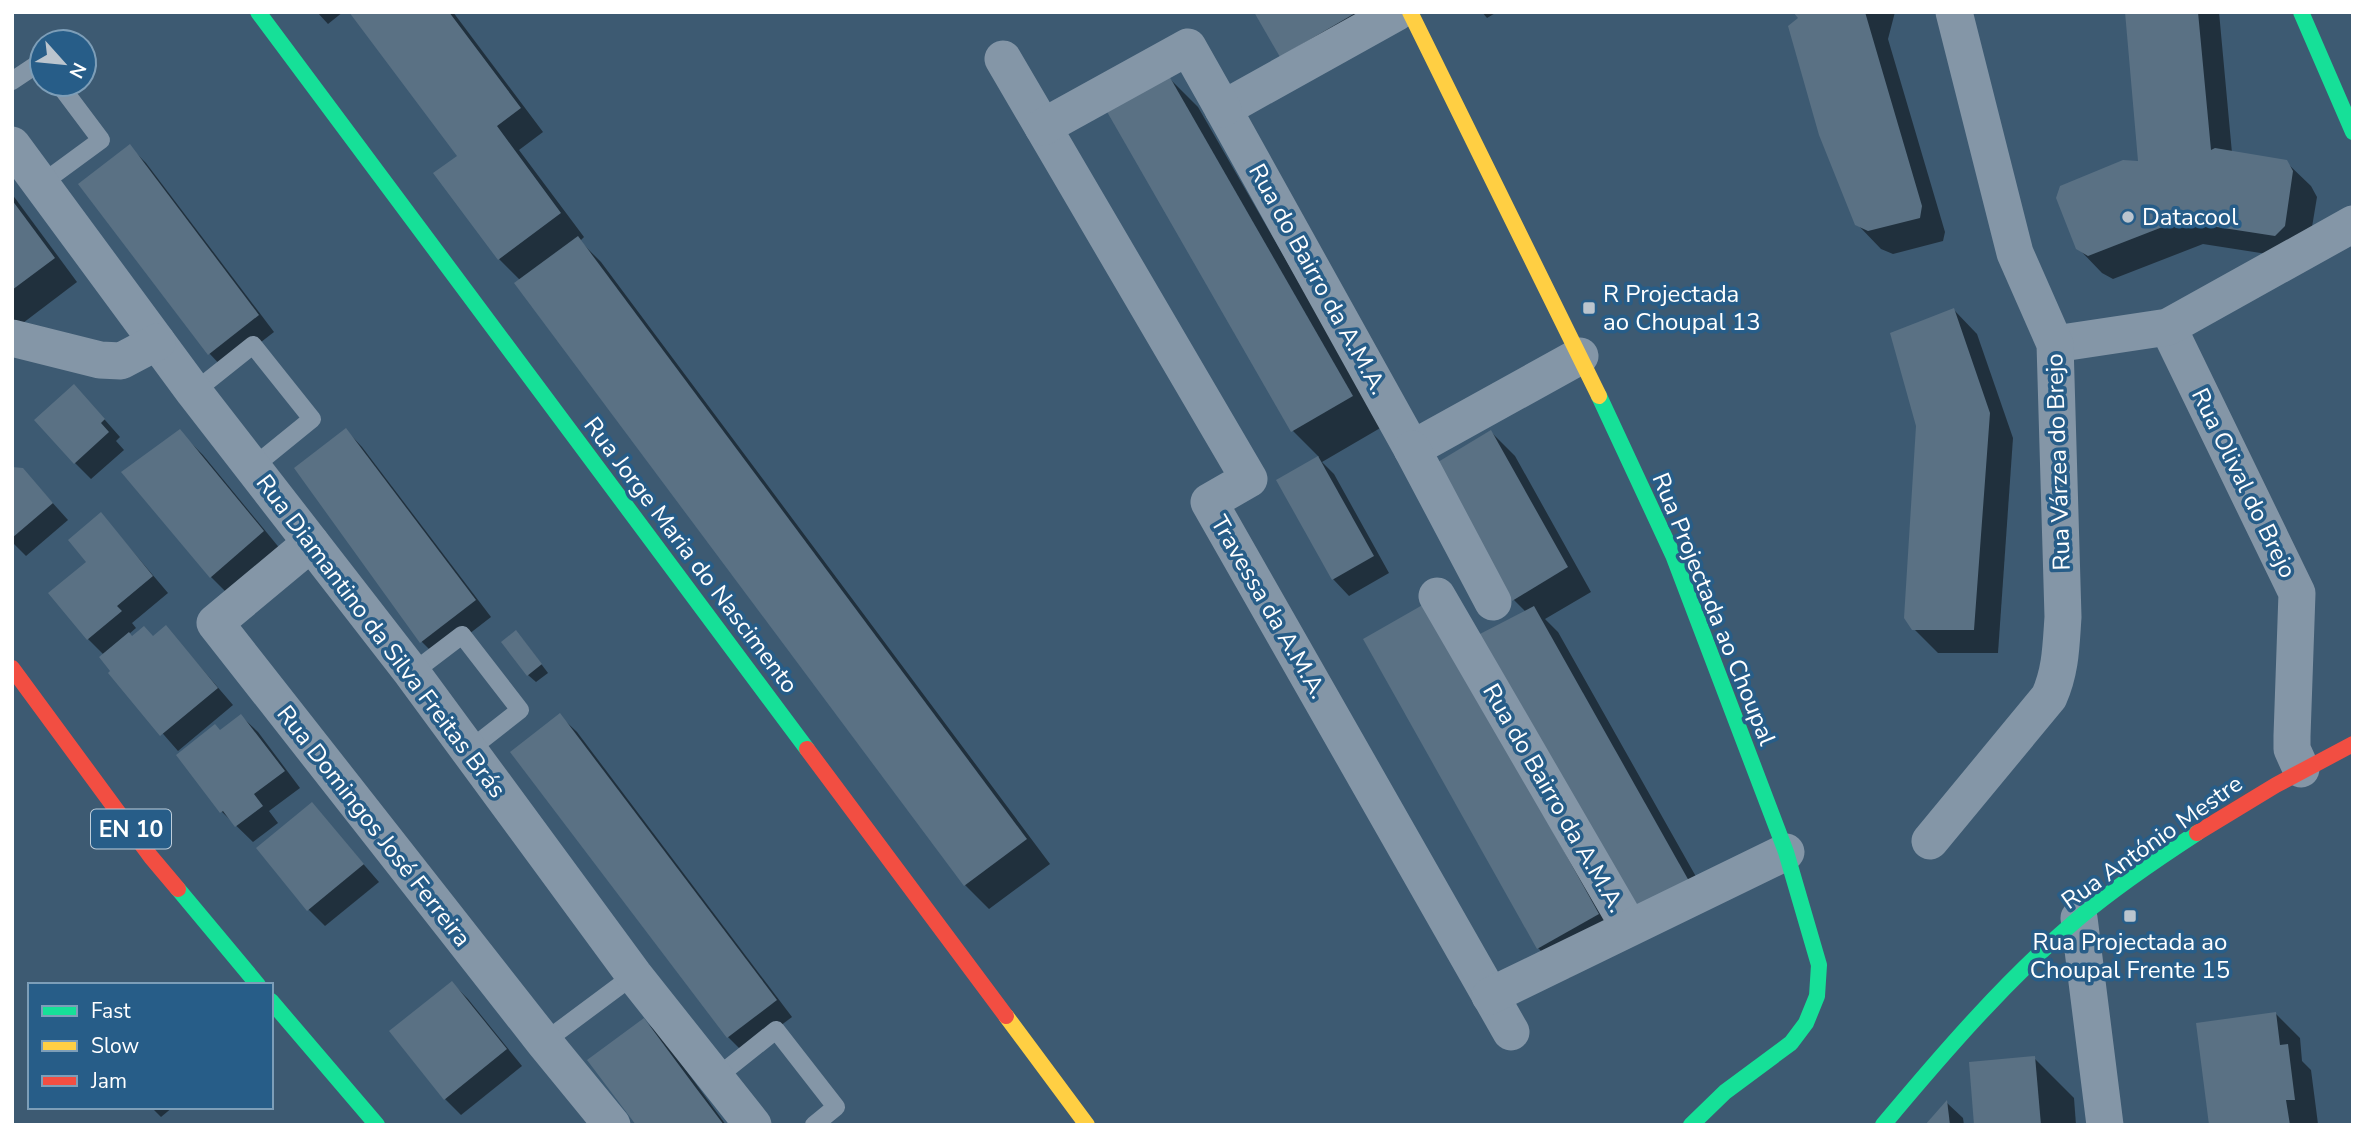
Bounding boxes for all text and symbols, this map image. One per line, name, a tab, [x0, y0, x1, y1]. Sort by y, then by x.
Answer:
north arrow	[28, 28, 98, 98]
text: N	[62, 58, 92, 83]
street label: Rua do Bairro da A.M.A.	[1241, 158, 1395, 400]
place label: Datacool	[2142, 201, 2238, 233]
marker: Datacool	[2120, 209, 2136, 225]
place label: R Projectada ao Choupal 13	[1603, 278, 1761, 338]
marker: R Projectada ao Choupal 13	[1581, 300, 1597, 316]
street label: Rua Várzea do Brejo	[2038, 353, 2078, 571]
street label: Rua Olival do Brejo	[2184, 383, 2304, 583]
street label: Rua Jorge Maria do Nascimento	[577, 410, 805, 700]
street label: Rua Diamantino da Silva Freitas Brás	[249, 468, 513, 804]
street label: Rua Projectada ao Choupal	[1645, 468, 1783, 750]
street label: Travessa da A.M.A.	[1203, 509, 1335, 705]
street label: Rua do Bairro da A.M.A.	[1475, 678, 1633, 918]
street label: Rua Domingos José Ferreira	[270, 699, 478, 953]
street label: Rua António Mestre	[2055, 767, 2249, 917]
road number: EN 10	[91, 810, 171, 848]
marker: Rua Projectada ao Choupal Frente 15	[2122, 908, 2138, 924]
place label: Rua Projectada ao Choupal Frente 15	[2030, 926, 2230, 986]
legend	[28, 983, 273, 1109]
text: Fast	[91, 997, 131, 1025]
text: Slow	[91, 1032, 140, 1060]
text: Jam	[90, 1067, 127, 1095]

